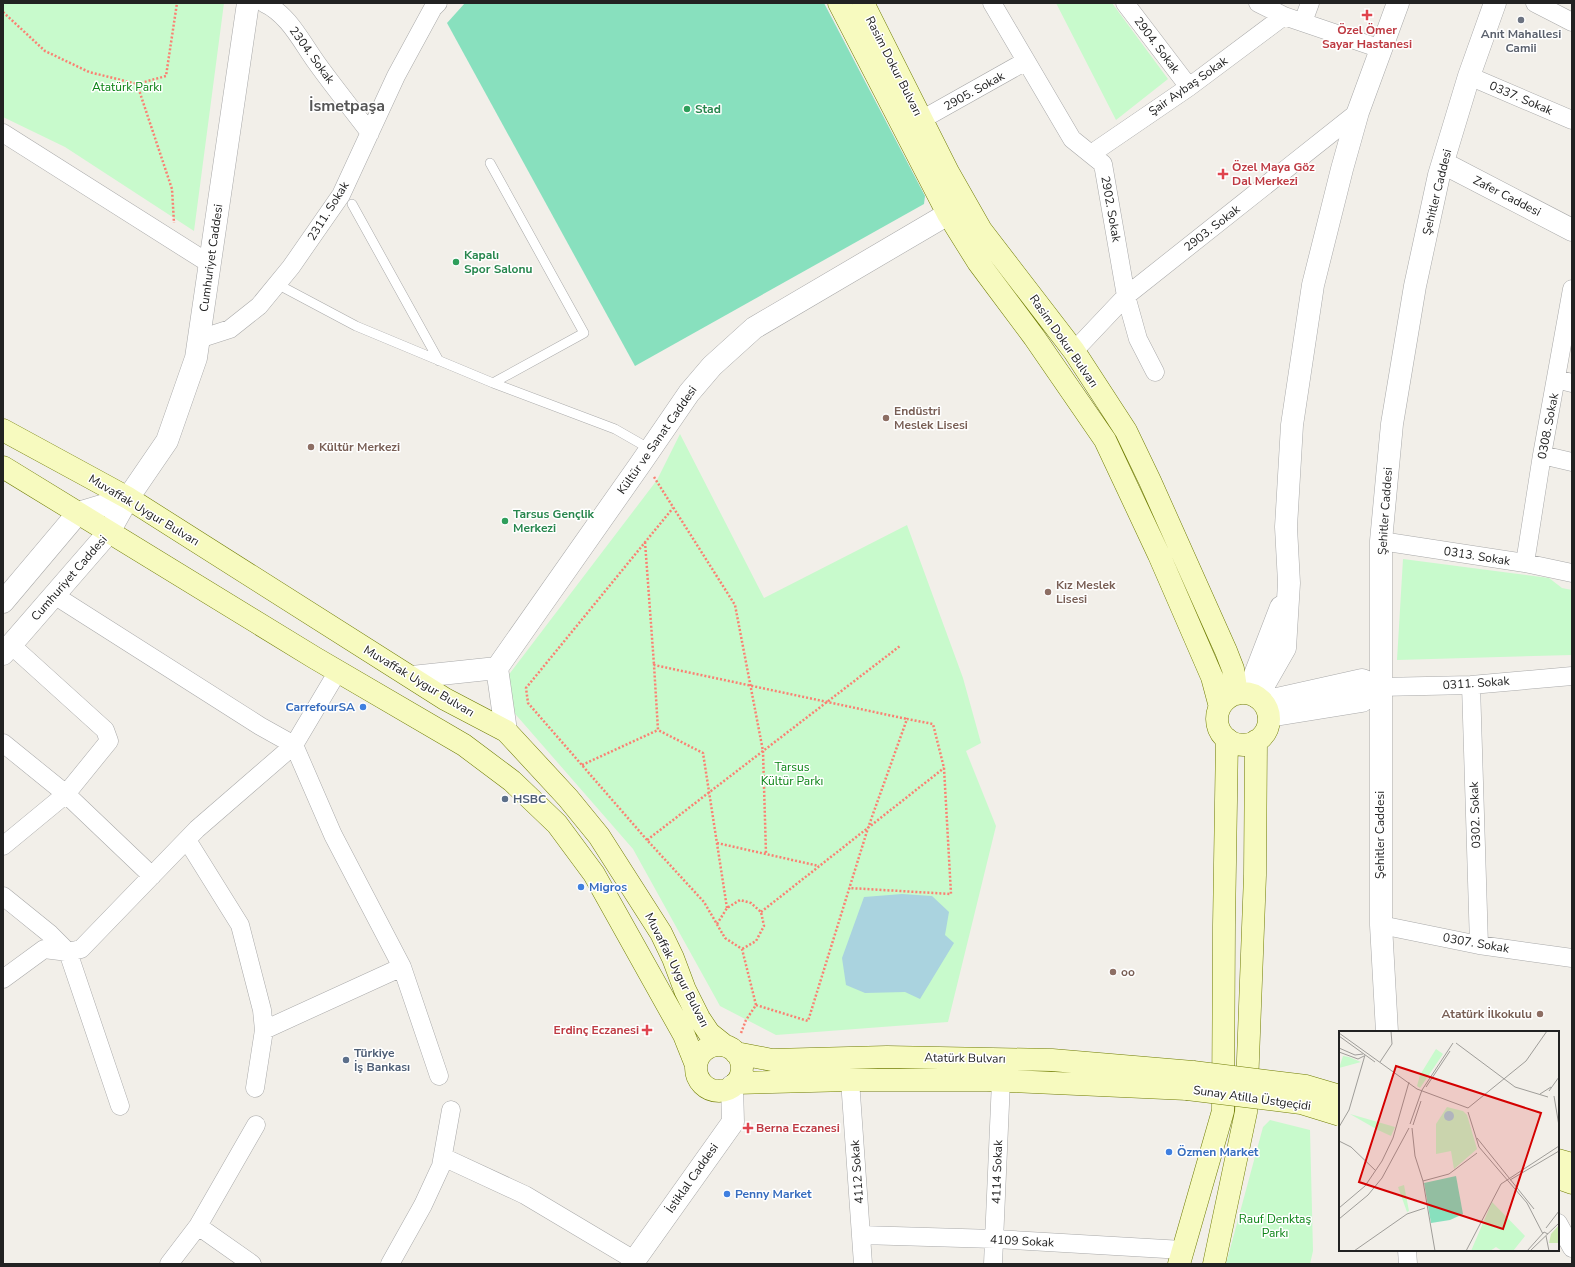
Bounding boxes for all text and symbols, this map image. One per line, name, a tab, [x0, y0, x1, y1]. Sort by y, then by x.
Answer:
marker: Özel Ömer Sayar Hastanesi	[1361, 9, 1373, 21]
street label: Rasim Dokur Bulvarı	[862, 13, 926, 119]
street label: 2904. Sokak	[1130, 13, 1184, 77]
marker: Anıt Mahallesi Camii	[1516, 15, 1526, 25]
place label: Özel Ömer Sayar Hastanesi	[1322, 22, 1412, 52]
street label: 2304. Sokak	[286, 23, 339, 88]
place label: Anıt Mahallesi Camii	[1481, 26, 1561, 56]
street label: Şair Aybaş Sokak	[1145, 52, 1232, 119]
street label: 2905. Sokak	[941, 67, 1008, 114]
street label: 0337. Sokak	[1487, 78, 1556, 119]
park label: Atatürk Parkı	[92, 79, 162, 95]
district label: İsmetpaşa	[309, 95, 385, 117]
place label: Stad	[695, 101, 721, 117]
marker: Stad	[682, 104, 692, 114]
street label: Şehitler Caddesi	[1419, 147, 1455, 237]
place label: Özel Maya Göz Dal Merkezi	[1232, 159, 1315, 189]
marker: Özel Maya Göz Dal Merkezi	[1217, 168, 1229, 180]
street label: Zafer Caddesi	[1470, 172, 1544, 220]
street label: 2902. Sokak	[1097, 175, 1125, 244]
street label: 2311. Sokak	[303, 178, 353, 244]
street label: 2903. Sokak	[1181, 200, 1244, 255]
street label: Cumhuriyet Caddesi	[196, 203, 226, 313]
place label: Kapalı Spor Salonu	[464, 247, 532, 277]
marker: Kapalı Spor Salonu	[451, 257, 461, 267]
street label: Rasim Dokur Bulvarı	[1026, 291, 1102, 391]
street label: Kültür ve Sanat Caddesi	[614, 383, 700, 497]
street label: 0308. Sokak	[1534, 391, 1562, 460]
place label: Endüstri Meslek Lisesi	[894, 403, 968, 433]
marker: Endüstri Meslek Lisesi	[881, 413, 891, 423]
place label: Kültür Merkezi	[319, 439, 400, 455]
marker: Kültür Merkezi	[306, 442, 316, 452]
street label: Şehitler Caddesi	[1374, 467, 1396, 555]
street label: Muvaffak Uygur Bulvarı	[86, 471, 202, 549]
place label: Tarsus Gençlik Merkezi	[513, 506, 595, 536]
marker: Tarsus Gençlik Merkezi	[500, 516, 510, 526]
street label: Cumhuriyet Caddesi	[27, 532, 111, 624]
street label: 0313. Sokak	[1443, 543, 1512, 569]
place label: Kız Meslek Lisesi	[1056, 577, 1116, 607]
marker: Kız Meslek Lisesi	[1043, 587, 1053, 597]
street label: Muvaffak Uygur Bulvarı	[361, 642, 477, 720]
street label: 0311. Sokak	[1442, 673, 1511, 693]
place label: CarrefourSA	[285, 699, 355, 715]
marker: CarrefourSA	[358, 702, 368, 712]
park label: Tarsus Kültür Parkı	[761, 759, 823, 789]
street label: 0302. Sokak	[1466, 780, 1484, 849]
place label: HSBC	[513, 791, 546, 807]
street label: Şehitler Caddesi	[1372, 791, 1388, 879]
marker: HSBC	[500, 794, 510, 804]
place label: Migros	[589, 879, 627, 895]
marker: Migros	[576, 882, 586, 892]
street label: Muvaffak Uygur Bulvarı	[641, 910, 713, 1030]
street label: 0307. Sokak	[1442, 929, 1511, 957]
place label: oo	[1121, 964, 1135, 980]
marker: oo	[1108, 967, 1118, 977]
place label: Atatürk İlkokulu	[1442, 1006, 1532, 1022]
marker: Atatürk İlkokulu	[1535, 1009, 1545, 1019]
place label: Erdinç Eczanesi	[554, 1022, 639, 1038]
marker: Erdinç Eczanesi	[642, 1025, 652, 1035]
inset map	[1339, 1031, 1559, 1251]
place label: Türkiye İş Bankası	[354, 1045, 410, 1075]
street label: Atatürk Bulvarı	[924, 1049, 1006, 1067]
marker: Türkiye İş Bankası	[341, 1055, 351, 1065]
street label: Sunay Atilla Üstgeçidi	[1192, 1082, 1312, 1114]
place label: Berna Eczanesi	[756, 1120, 840, 1136]
marker: Berna Eczanesi	[743, 1123, 753, 1133]
street label: 4112 Sokak	[847, 1138, 867, 1205]
street label: 4114 Sokak	[988, 1139, 1006, 1204]
street label: İstiklal Caddesi	[662, 1140, 722, 1216]
place label: Özmen Market	[1177, 1144, 1259, 1160]
marker: Özmen Market	[1164, 1147, 1174, 1157]
place label: Penny Market	[735, 1186, 812, 1202]
marker: Penny Market	[722, 1189, 732, 1199]
park label: Rauf Denktaş Parkı	[1239, 1211, 1311, 1241]
street label: 4109 Sokak	[990, 1231, 1055, 1251]

